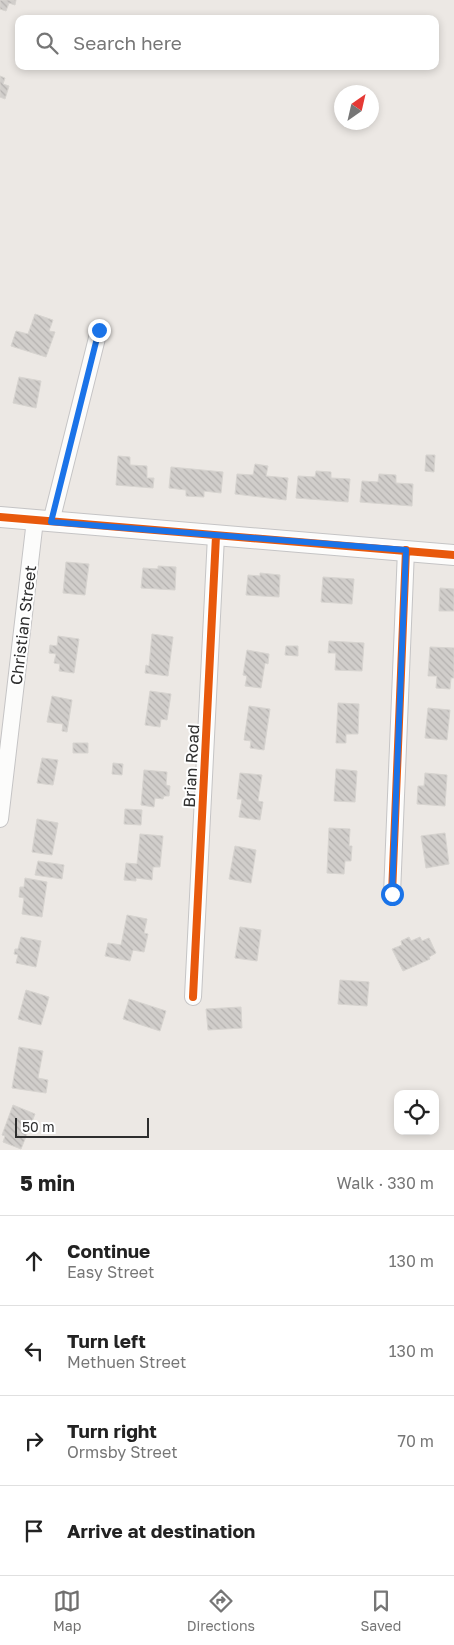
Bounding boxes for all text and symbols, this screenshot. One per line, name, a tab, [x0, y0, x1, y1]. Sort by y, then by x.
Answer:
search box	[15, 15, 439, 70]
icon: search	[33, 29, 61, 57]
text: Search here	[73, 31, 182, 54]
north arrow	[334, 85, 379, 130]
route end	[88, 319, 111, 342]
street label: Christian Street	[6, 564, 40, 686]
street label: Brian Road	[179, 724, 203, 808]
route start	[381, 883, 404, 906]
map controls	[394, 1090, 439, 1135]
button: locate	[394, 1090, 439, 1135]
scale bar	[15, 1115, 149, 1138]
text: 50 m	[22, 1118, 55, 1135]
text: 5 min	[20, 1170, 75, 1196]
text: Walk · 330 m	[336, 1173, 434, 1193]
text: Continue	[67, 1239, 150, 1262]
icon: ahead	[20, 1247, 48, 1275]
text: 130 m	[389, 1251, 434, 1271]
text: Easy Street	[67, 1262, 154, 1282]
text: Turn left	[67, 1329, 146, 1352]
icon: left	[20, 1337, 48, 1365]
text: 130 m	[389, 1341, 434, 1361]
text: Methuen Street	[67, 1352, 186, 1372]
text: Turn right	[67, 1419, 157, 1442]
icon: right	[20, 1427, 48, 1455]
text: 70 m	[397, 1431, 434, 1451]
text: Ormsby Street	[67, 1442, 178, 1462]
icon: arrive	[20, 1517, 48, 1545]
text: Arrive at destination	[67, 1519, 255, 1542]
tab: Map	[53, 1587, 81, 1634]
tab: Directions	[187, 1587, 255, 1634]
tab: Saved	[360, 1587, 401, 1634]

